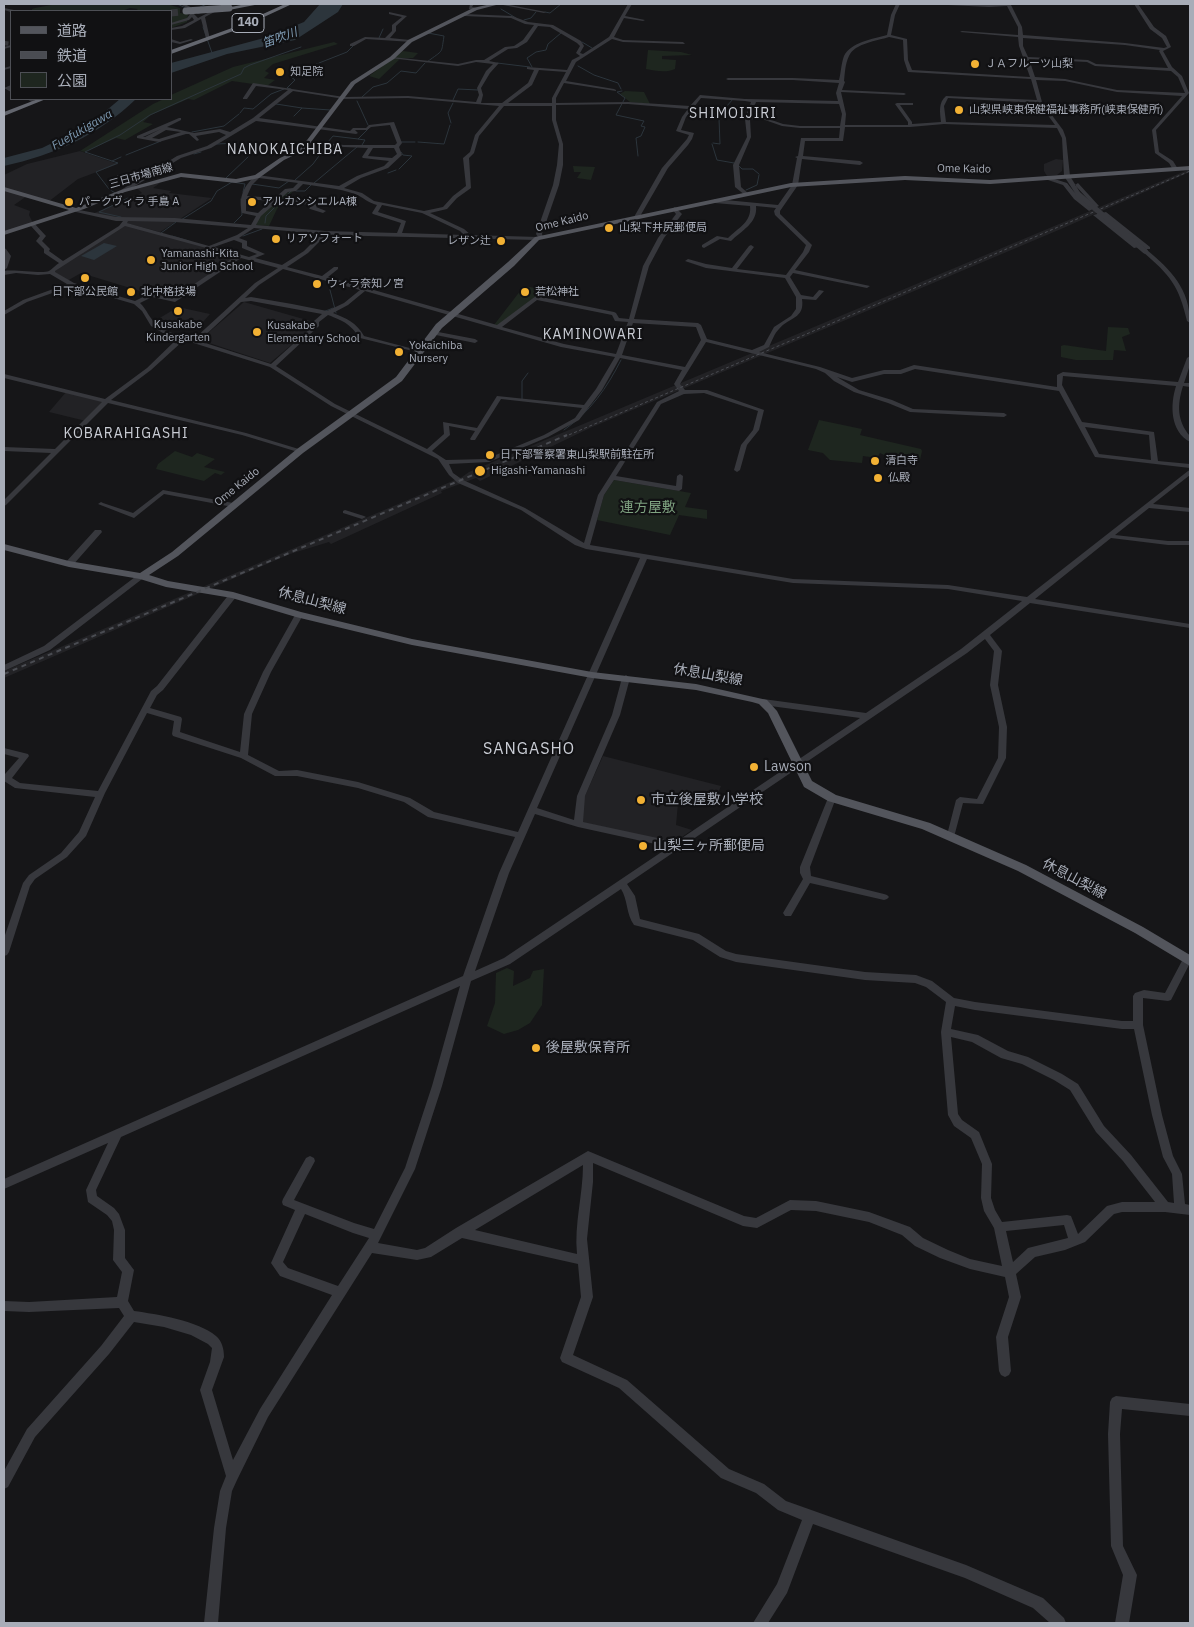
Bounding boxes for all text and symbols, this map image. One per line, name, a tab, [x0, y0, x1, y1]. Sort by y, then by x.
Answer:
legend	[10, 10, 172, 100]
road number: 140	[232, 13, 264, 32]
text: 道路	[57, 21, 87, 40]
water label: 笛吹川	[261, 25, 299, 51]
text: 鉄道	[57, 46, 87, 65]
place label: ＪＡフルーツ山梨	[985, 57, 1073, 71]
marker: ＪＡフルーツ山梨	[969, 58, 981, 70]
place label: 知足院	[290, 65, 323, 79]
marker: 知足院	[274, 66, 286, 78]
text: 公園	[57, 71, 87, 90]
place label: 山梨県峡東保健福祉事務所(峡東保健所)	[969, 103, 1163, 117]
marker: 山梨県峡東保健福祉事務所(峡東保健所)	[953, 104, 965, 116]
district label: SHIMOIJIRI	[688, 106, 778, 122]
water label: Fuefukigawa	[49, 107, 115, 153]
district label: NANOKAICHIBA	[225, 142, 345, 158]
street label: 三日市場南線	[107, 161, 175, 191]
street label: Ome Kaido	[937, 162, 991, 176]
place label: パークヴィラ 手島 A	[79, 195, 179, 209]
place label: アルカンシエルA棟	[262, 195, 357, 209]
marker: パークヴィラ 手島 A	[63, 196, 75, 208]
marker: アルカンシエルA棟	[246, 196, 258, 208]
street label: Ome Kaido	[534, 209, 590, 235]
place label: 山梨下井尻郵便局	[619, 221, 707, 235]
marker: 山梨下井尻郵便局	[603, 222, 615, 234]
place label: リアソフォート	[286, 232, 363, 246]
marker: リアソフォート	[270, 233, 282, 245]
place label: レザン辻	[447, 234, 491, 248]
marker: レザン辻	[495, 235, 507, 247]
place label: Yamanashi-Kita Junior High School	[161, 247, 253, 273]
marker: Yamanashi-Kita Junior High School	[145, 254, 157, 266]
marker: 日下部公民館	[79, 272, 91, 284]
place label: ウィラ奈知ノ宮	[327, 277, 404, 291]
marker: ウィラ奈知ノ宮	[311, 278, 323, 290]
place label: 日下部公民館	[52, 285, 118, 299]
place label: 北中格技場	[141, 285, 196, 299]
place label: 若松神社	[535, 285, 579, 299]
marker: 北中格技場	[125, 286, 137, 298]
marker: 若松神社	[519, 286, 531, 298]
marker: Kusakabe Kindergarten	[172, 305, 184, 317]
place label: Kusakabe Kindergarten	[146, 318, 210, 344]
place label: Kusakabe Elementary School	[267, 319, 360, 345]
marker: Kusakabe Elementary School	[251, 326, 263, 338]
district label: KAMINOWARI	[541, 327, 645, 343]
place label: Yokaichiba Nursery	[409, 339, 462, 365]
marker: Yokaichiba Nursery	[393, 346, 405, 358]
district label: KOBARAHIGASHI	[62, 426, 190, 442]
place label: 日下部警察署東山梨駅前駐在所	[500, 448, 654, 462]
marker: 日下部警察署東山梨駅前駐在所	[484, 449, 496, 461]
place label: 清白寺	[885, 454, 918, 468]
marker: 清白寺	[869, 455, 881, 467]
marker: Higashi-Yamanashi	[473, 464, 487, 478]
place label: Higashi-Yamanashi	[491, 464, 585, 478]
street label: Ome Kaido	[212, 465, 262, 509]
place label: 仏殿	[888, 471, 910, 485]
marker: 仏殿	[872, 472, 884, 484]
park label: 連方屋敷	[620, 500, 676, 516]
street label: 休息山梨線	[276, 584, 348, 618]
street label: 休息山梨線	[672, 661, 744, 689]
district label: SANGASHO	[482, 739, 576, 759]
place label: Lawson	[764, 759, 812, 775]
marker: Lawson	[748, 761, 760, 773]
place label: 市立後屋敷小学校	[651, 792, 763, 808]
marker: 市立後屋敷小学校	[635, 794, 647, 806]
place label: 山梨三ヶ所郵便局	[653, 838, 765, 854]
marker: 山梨三ヶ所郵便局	[637, 840, 649, 852]
street label: 休息山梨線	[1039, 855, 1109, 903]
place label: 後屋敷保育所	[546, 1040, 630, 1056]
marker: 後屋敷保育所	[530, 1042, 542, 1054]

